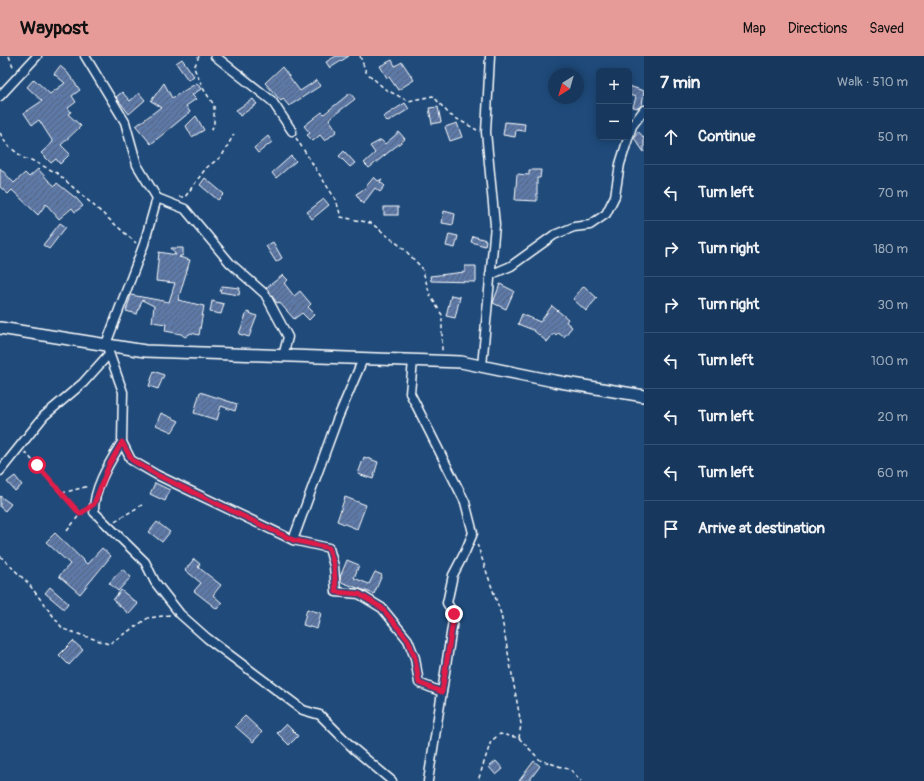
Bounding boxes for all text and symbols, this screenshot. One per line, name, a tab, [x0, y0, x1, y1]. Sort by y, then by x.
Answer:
text: Waypost	[20, 16, 89, 40]
text: Map	[743, 20, 766, 37]
text: Directions	[788, 20, 847, 37]
text: Saved	[869, 20, 904, 37]
north arrow	[548, 68, 584, 104]
map controls	[596, 68, 632, 140]
button: +	[596, 68, 632, 104]
text: 7 min	[660, 72, 700, 93]
text: Walk · 510 m	[837, 74, 908, 90]
button: −	[596, 104, 632, 140]
icon: ahead	[660, 126, 682, 148]
text: Continue	[698, 127, 756, 146]
text: 50 m	[878, 129, 908, 145]
icon: left	[660, 182, 682, 204]
text: Turn left	[698, 183, 754, 202]
text: 70 m	[878, 185, 908, 201]
icon: right	[660, 238, 682, 260]
text: Turn right	[698, 239, 759, 258]
text: 180 m	[873, 241, 908, 257]
icon: right	[660, 294, 682, 316]
text: Turn right	[698, 295, 759, 314]
text: 30 m	[878, 297, 908, 313]
icon: left	[660, 350, 682, 372]
text: Turn left	[698, 351, 754, 370]
text: 100 m	[871, 353, 908, 369]
icon: left	[660, 406, 682, 428]
text: Turn left	[698, 407, 754, 426]
text: 20 m	[877, 409, 908, 425]
route start	[28, 456, 46, 474]
icon: left	[660, 462, 682, 484]
text: Turn left	[698, 463, 754, 482]
text: 60 m	[877, 465, 908, 481]
icon: arrive	[660, 518, 682, 540]
text: Arrive at destination	[698, 519, 825, 538]
route end	[445, 605, 463, 623]

